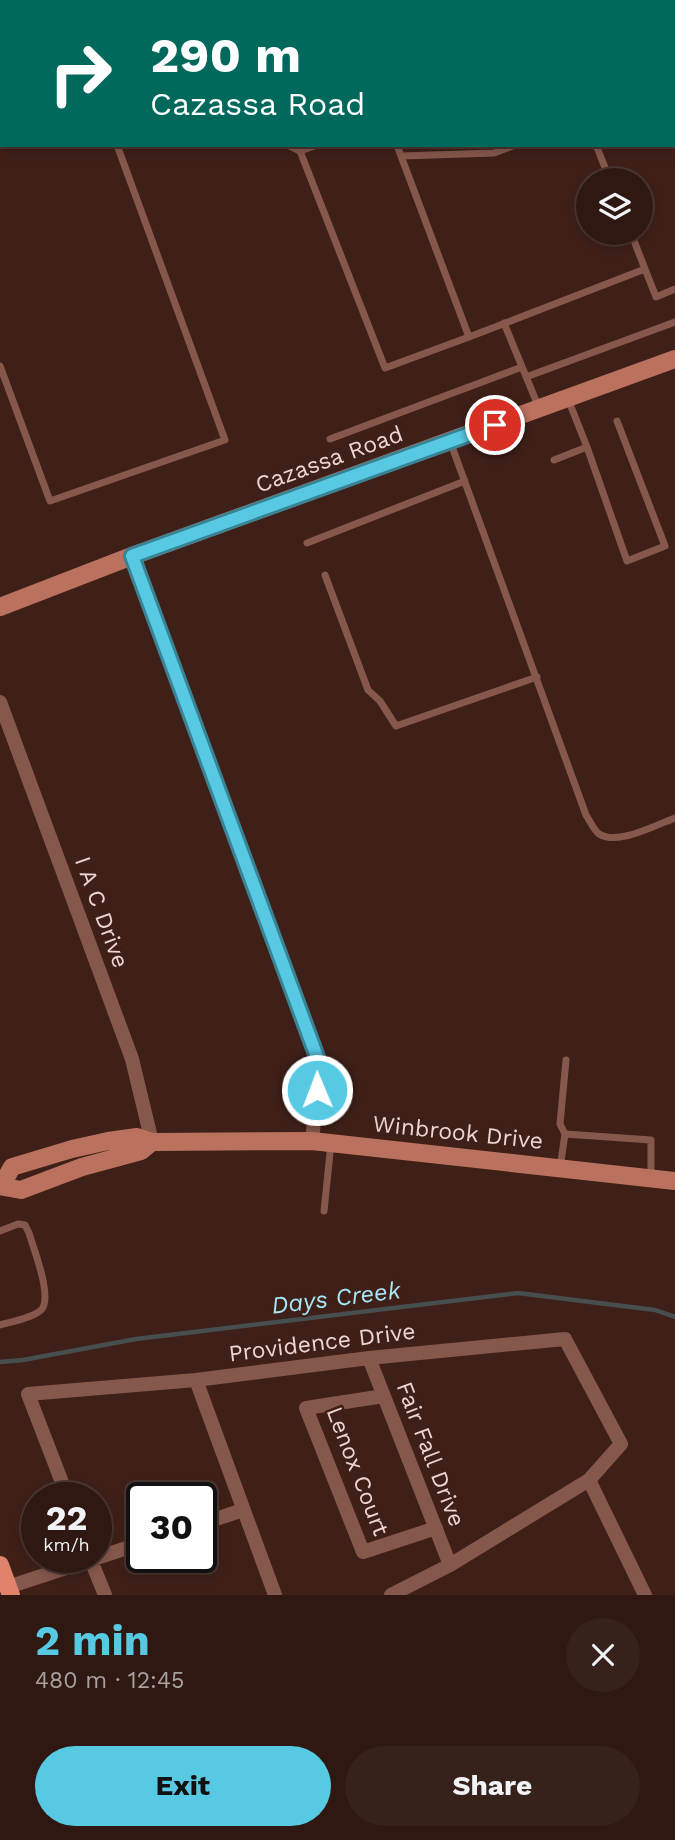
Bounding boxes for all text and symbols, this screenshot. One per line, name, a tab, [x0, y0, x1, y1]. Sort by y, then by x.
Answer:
text: 290 m	[150, 26, 301, 84]
icon: right	[35, 28, 126, 119]
text: Cazassa Road	[150, 85, 365, 123]
map controls	[576, 168, 653, 245]
button: layers	[576, 168, 653, 245]
pin	[465, 395, 525, 455]
icon: arrive	[476, 406, 514, 444]
street label: Cazassa Road	[252, 420, 407, 499]
street label: I A C Drive	[69, 853, 134, 972]
position arrow	[280, 1053, 354, 1127]
street label: Winbrook Drive	[371, 1110, 544, 1155]
water label: Days Creek	[270, 1276, 403, 1320]
street label: Providence Drive	[227, 1318, 417, 1367]
street label: Fair Fall Drive	[391, 1378, 471, 1530]
street label: Lenox Court	[321, 1403, 395, 1540]
speed limit sign: 30	[126, 1482, 217, 1573]
text: 22	[46, 1497, 87, 1539]
text: km/h	[43, 1534, 90, 1555]
text: 2 min	[35, 1616, 150, 1665]
button: close	[566, 1618, 640, 1692]
text: 480 m · 12:45	[35, 1667, 184, 1694]
button: Exit	[35, 1746, 331, 1826]
button: Share	[345, 1746, 640, 1826]

